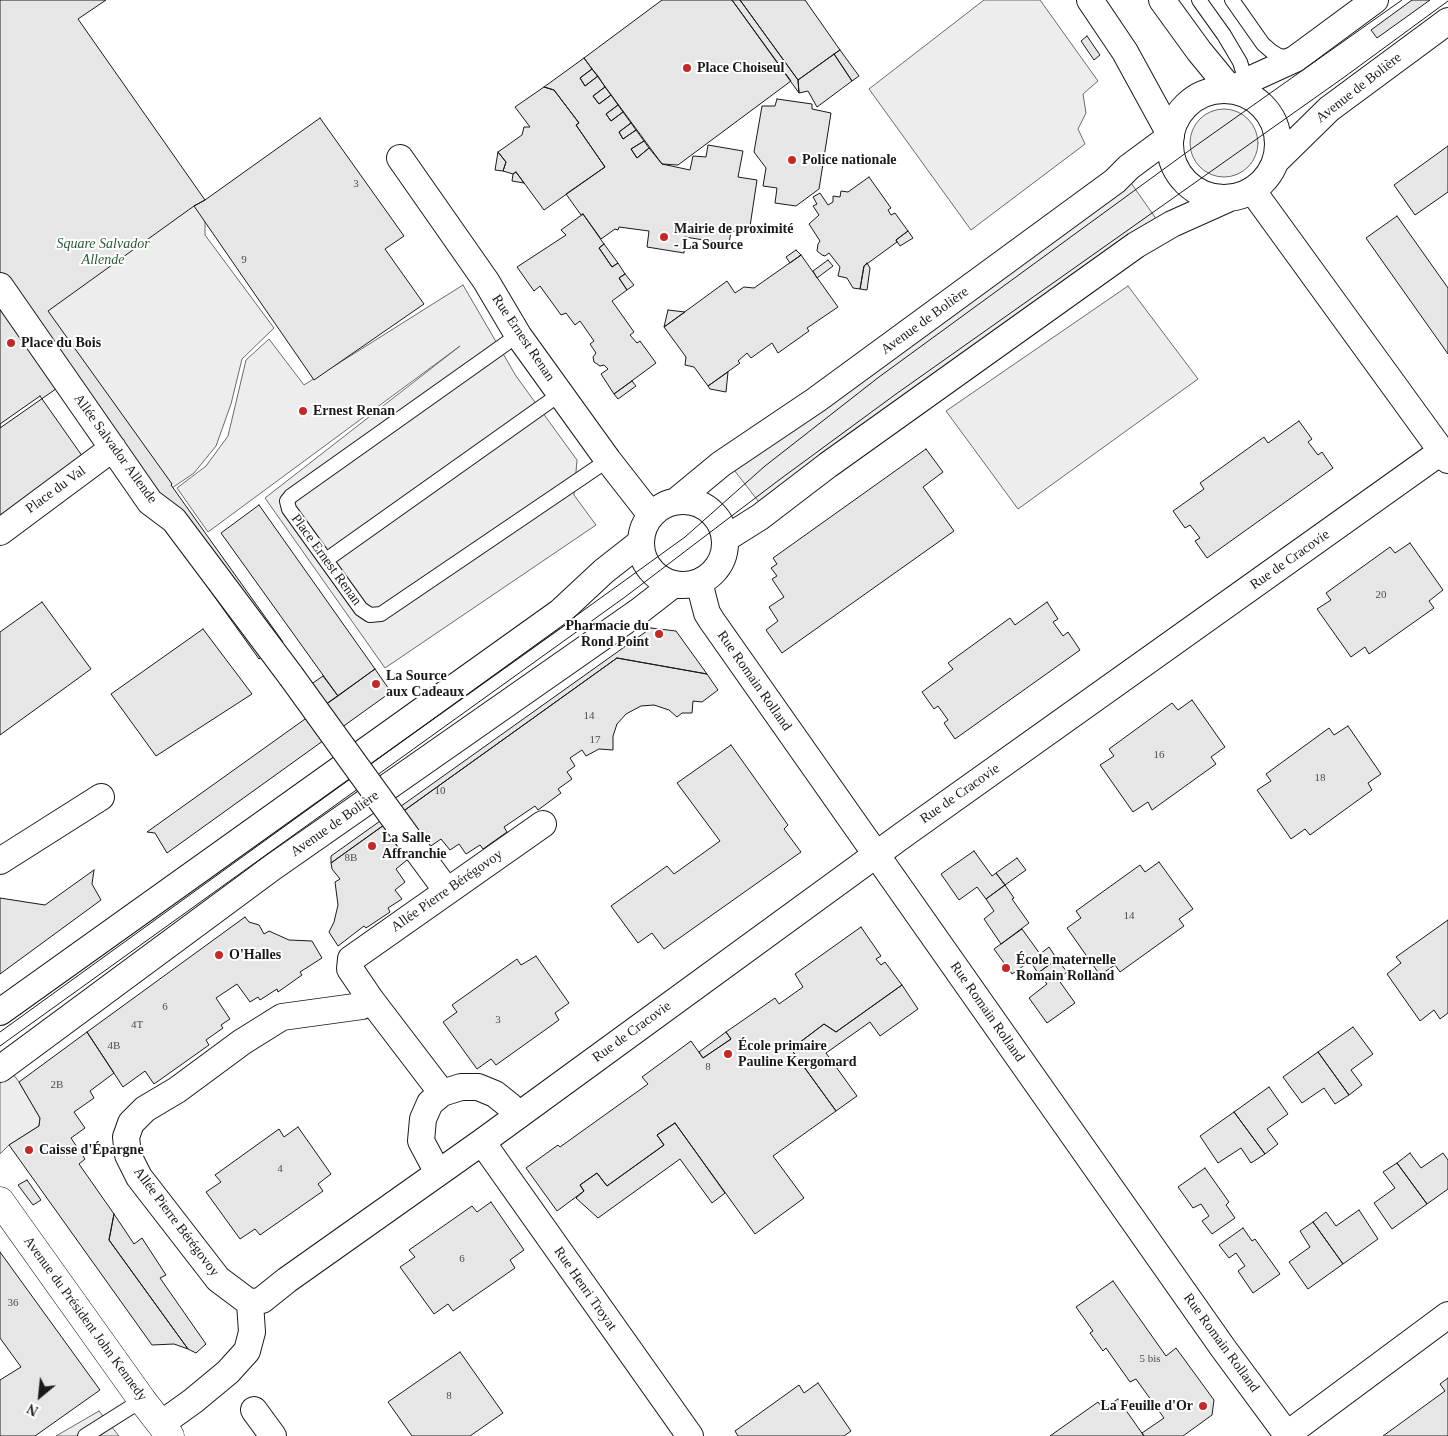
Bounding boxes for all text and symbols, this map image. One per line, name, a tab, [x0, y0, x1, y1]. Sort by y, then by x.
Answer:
street label: Avenue de Bolière	[1313, 49, 1405, 127]
place label: Place Choiseul	[697, 60, 784, 76]
marker: Place Choiseul	[681, 62, 693, 74]
place label: Police nationale	[802, 152, 896, 168]
marker: Police nationale	[786, 154, 798, 166]
house number: 3	[353, 177, 359, 191]
place label: Mairie de proximité - La Source	[674, 221, 793, 253]
marker: Mairie de proximité - La Source	[658, 231, 670, 243]
park label: Square Salvador Allende	[56, 236, 150, 268]
house number: 9	[241, 253, 247, 267]
street label: Avenue de Bolière	[878, 284, 972, 358]
street label: Rue Ernest Renan	[488, 291, 558, 385]
place label: Place du Bois	[21, 335, 101, 351]
marker: Place du Bois	[5, 337, 17, 349]
street label: Allée Salvador Allende	[70, 391, 160, 507]
place label: Ernest Renan	[313, 403, 395, 419]
marker: Ernest Renan	[297, 405, 309, 417]
street label: Place du Val	[23, 463, 89, 517]
street label: Place Ernest Renan	[287, 511, 365, 609]
street label: Rue de Cracovie	[1247, 526, 1333, 594]
house number: 20	[1375, 588, 1386, 602]
place label: Pharmacie du Rond Point	[565, 618, 649, 650]
marker: Pharmacie du Rond Point	[653, 628, 665, 640]
street label: Rue Romain Rolland	[713, 628, 795, 734]
place label: La Source aux Cadeaux	[386, 668, 464, 700]
marker: La Source aux Cadeaux	[370, 678, 382, 690]
house number: 14	[584, 709, 594, 723]
house number: 17	[590, 733, 600, 747]
house number: 16	[1154, 748, 1164, 762]
street label: Rue de Cracovie	[917, 760, 1003, 828]
house number: 18	[1314, 771, 1326, 785]
house number: 10	[434, 784, 446, 798]
street label: Avenue de Bolière	[288, 787, 382, 861]
place label: La Salle Affranchie	[382, 830, 447, 862]
marker: La Salle Affranchie	[366, 840, 378, 852]
street label: Allée Pierre Bérégovoy	[388, 846, 506, 936]
house number: 8B	[345, 851, 357, 865]
house number: 14	[1124, 909, 1134, 923]
place label: O'Halles	[229, 947, 281, 963]
marker: O'Halles	[213, 949, 225, 961]
place label: École maternelle Romain Rolland	[1016, 952, 1116, 984]
street label: Rue Romain Rolland	[946, 959, 1028, 1065]
marker: École maternelle Romain Rolland	[1000, 962, 1012, 974]
street label: Rue de Cracovie	[589, 998, 675, 1066]
house number: 6	[162, 1000, 168, 1014]
house number: 3	[495, 1013, 501, 1027]
house number: 4T	[131, 1018, 143, 1032]
place label: École primaire Pauline Kergomard	[738, 1038, 857, 1070]
house number: 4B	[108, 1039, 120, 1053]
marker: École primaire Pauline Kergomard	[722, 1048, 734, 1060]
house number: 8	[705, 1060, 711, 1074]
house number: 2B	[51, 1078, 63, 1092]
place label: Caisse d'Épargne	[39, 1142, 144, 1158]
marker: Caisse d'Épargne	[23, 1144, 35, 1156]
house number: 4	[277, 1162, 283, 1176]
street label: Allée Pierre Bérégovoy	[130, 1164, 222, 1280]
street label: Avenue du Président John Kennedy	[20, 1233, 150, 1405]
street label: Rue Henri Troyat	[550, 1244, 620, 1334]
house number: 6	[459, 1252, 465, 1266]
street label: Rue Romain Rolland	[1179, 1290, 1263, 1396]
house number: 36	[8, 1296, 18, 1310]
house number: 5 bis	[1139, 1352, 1161, 1366]
north arrow	[15, 1371, 65, 1421]
house number: 8	[446, 1389, 452, 1403]
place label: La Feuille d'Or	[1100, 1398, 1193, 1414]
marker: La Feuille d'Or	[1197, 1400, 1209, 1412]
text: N	[25, 1401, 41, 1419]

